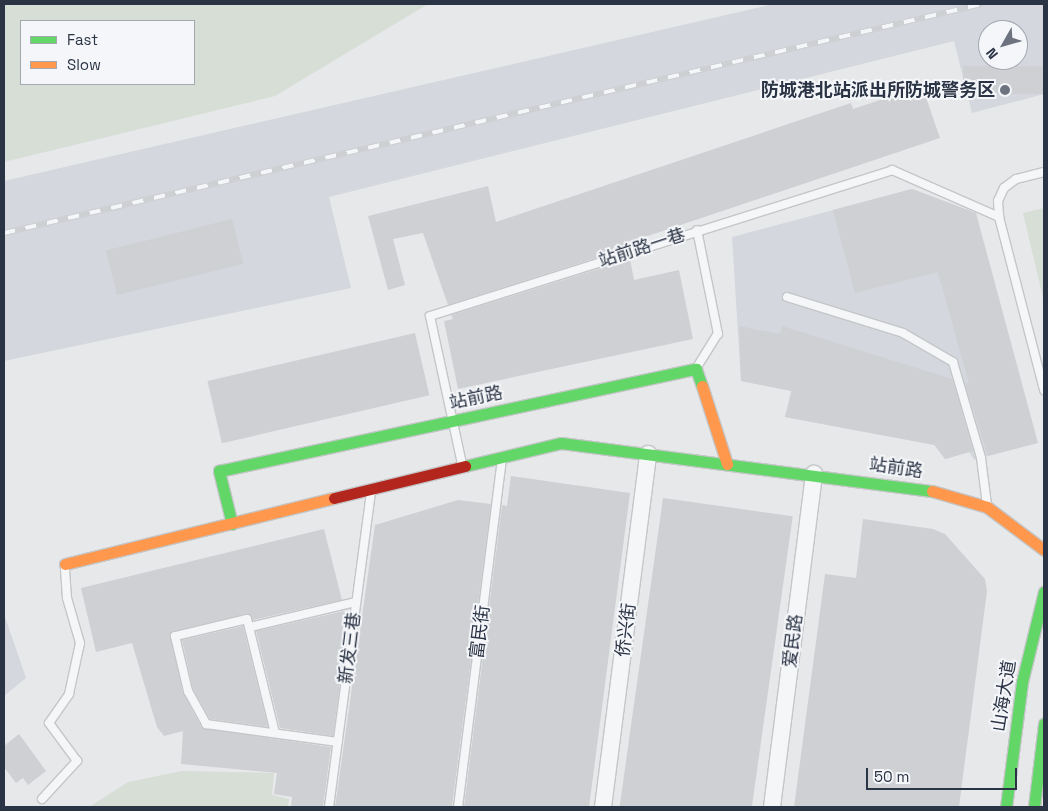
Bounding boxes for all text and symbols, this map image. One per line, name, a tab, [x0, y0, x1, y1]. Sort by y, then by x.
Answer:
legend	[20, 20, 195, 85]
north arrow	[978, 20, 1028, 70]
text: Fast	[67, 30, 98, 49]
text: N	[982, 44, 1002, 63]
text: Slow	[67, 55, 101, 74]
place label: 防城港北站派出所防城警务区	[761, 79, 995, 101]
marker: 防城港北站派出所防城警务区	[999, 84, 1011, 96]
street label: 站前路一巷	[596, 224, 688, 272]
street label: 站前路	[447, 382, 505, 414]
street label: 站前路	[868, 454, 924, 482]
street label: 侨兴街	[612, 602, 640, 658]
street label: 富民街	[466, 604, 494, 660]
street label: 新发三巷	[335, 611, 365, 685]
street label: 爱民路	[779, 613, 807, 669]
street label: 山海大道	[988, 659, 1020, 733]
scale bar	[868, 758, 1019, 790]
text: 50 m	[874, 767, 909, 786]

